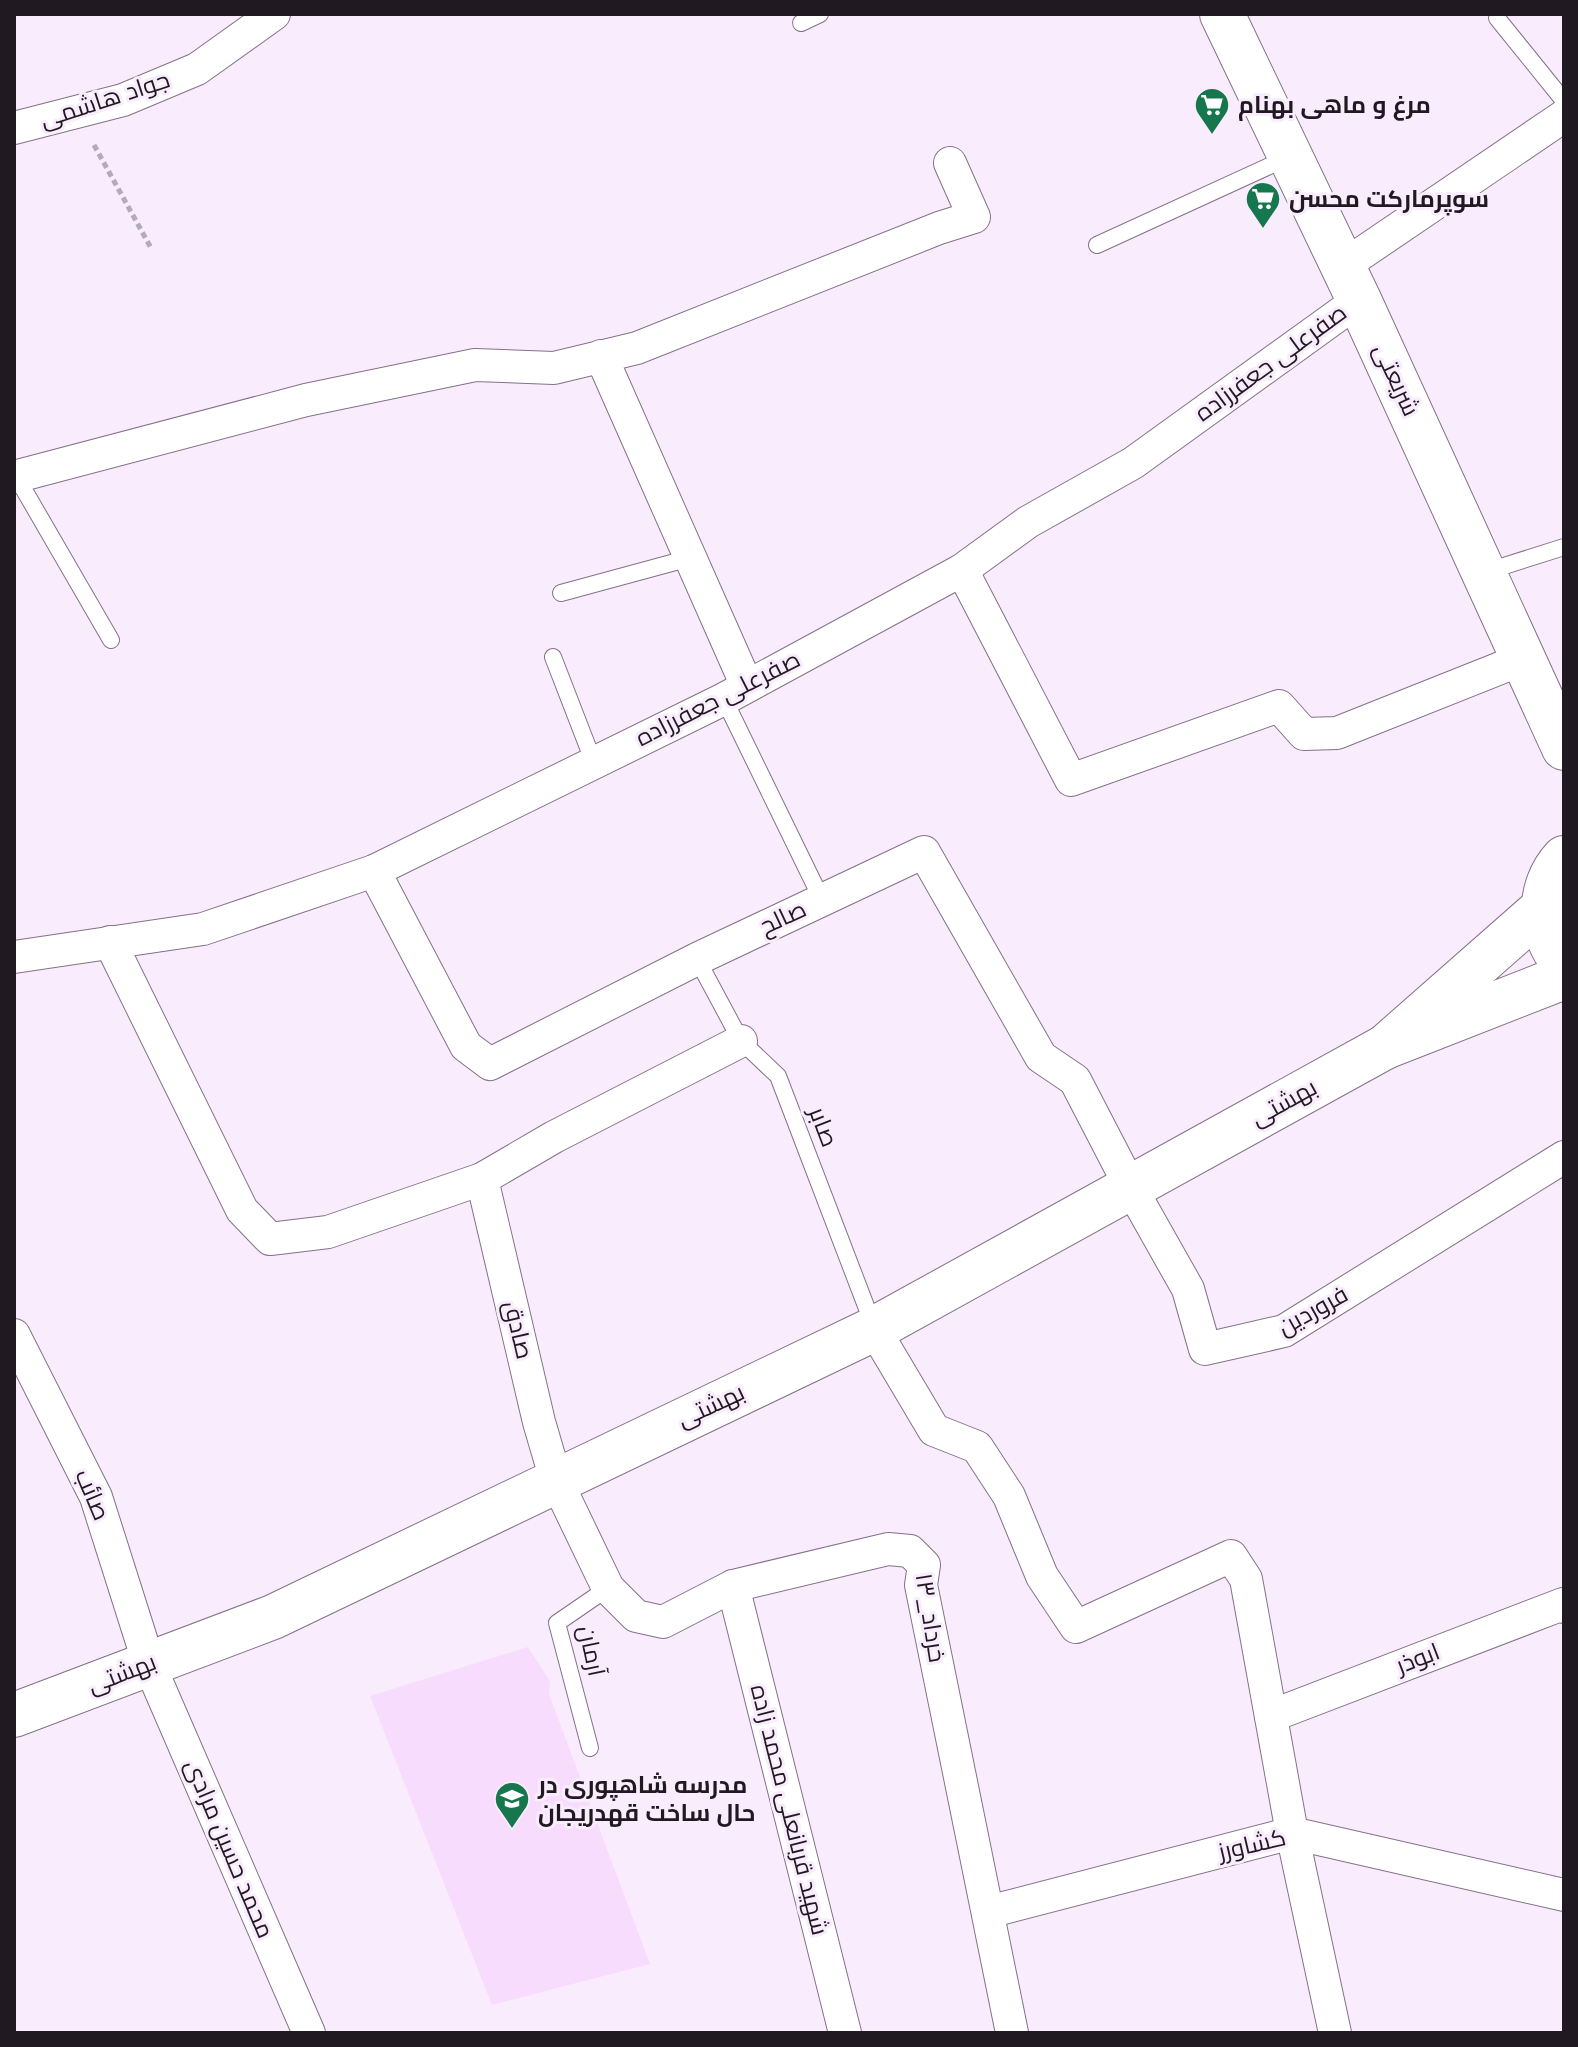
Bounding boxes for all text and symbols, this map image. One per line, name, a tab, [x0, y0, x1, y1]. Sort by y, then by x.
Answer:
street label: جواد هاشمی	[36, 65, 174, 135]
supermarket icon: مرغ و ماهی بهنام	[1193, 86, 1231, 136]
place label: مرغ و ماهی بهنام	[1238, 91, 1431, 121]
supermarket icon: سوپرمارکت محسن	[1244, 180, 1282, 230]
place label: سوپرمارکت محسن	[1289, 185, 1489, 216]
street label: صفرعلی جعفرزاده	[1189, 298, 1353, 428]
street label: شریعتی	[1367, 339, 1425, 421]
street label: صفرعلی جعفرزاده	[631, 645, 805, 753]
street label: صالح	[755, 895, 812, 942]
street label: بهشتی	[1246, 1073, 1322, 1133]
street label: صابر	[802, 1101, 844, 1151]
street label: فروردین	[1273, 1280, 1353, 1342]
street label: صادق	[497, 1298, 539, 1362]
street label: بهشتی	[673, 1378, 749, 1434]
street label: صائب	[68, 1465, 116, 1525]
street label: ۱۳_خرداد	[909, 1571, 951, 1665]
street label: آرمان	[571, 1623, 611, 1680]
street label: ابوذر	[1390, 1637, 1444, 1681]
street label: بهشتی	[84, 1648, 160, 1700]
street label: شهید قربانعلی محمد زاده	[744, 1682, 834, 1938]
street label: محمد حسین مرادی	[178, 1755, 280, 1943]
place label: مدرسه شاهپوری در حال ساخت قهدریجان	[537, 1771, 755, 1828]
school or university icon: مدرسه شاهپوری در حال ساخت قهدریجان	[493, 1780, 531, 1830]
street label: کشاورز	[1213, 1823, 1289, 1867]

